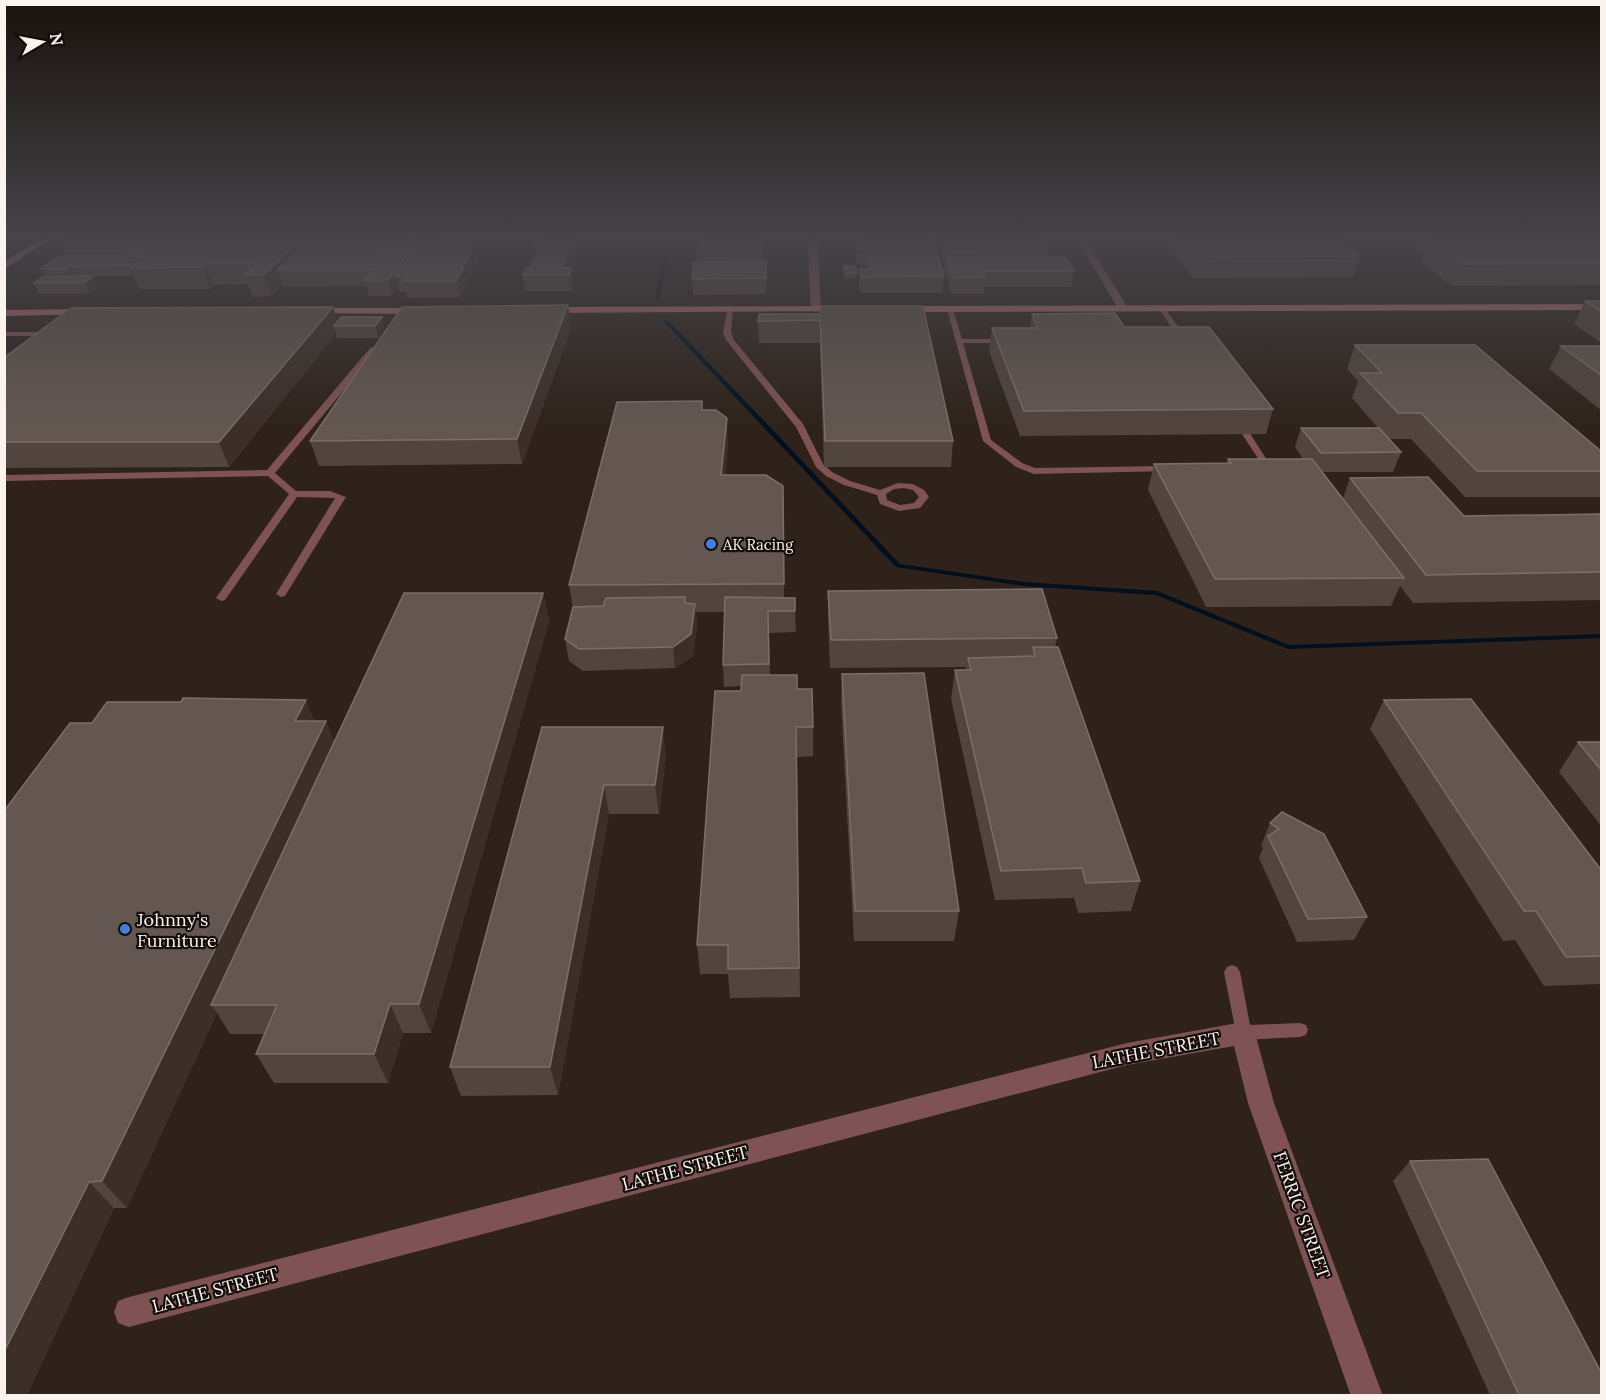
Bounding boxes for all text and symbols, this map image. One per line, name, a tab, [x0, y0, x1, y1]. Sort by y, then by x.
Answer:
north arrow	[12, 12, 72, 72]
text: N	[46, 32, 68, 47]
place label: AK Racing	[722, 535, 794, 554]
marker: AK Racing	[704, 537, 718, 551]
place label: Johnny's Furniture	[136, 908, 217, 952]
marker: Johnny's Furniture	[118, 922, 132, 936]
street label: LATHE STREET	[1090, 1026, 1222, 1074]
street label: LATHE STREET	[619, 1140, 751, 1196]
street label: FERRIC STREET	[1268, 1148, 1336, 1282]
street label: LATHE STREET	[149, 1262, 281, 1318]

